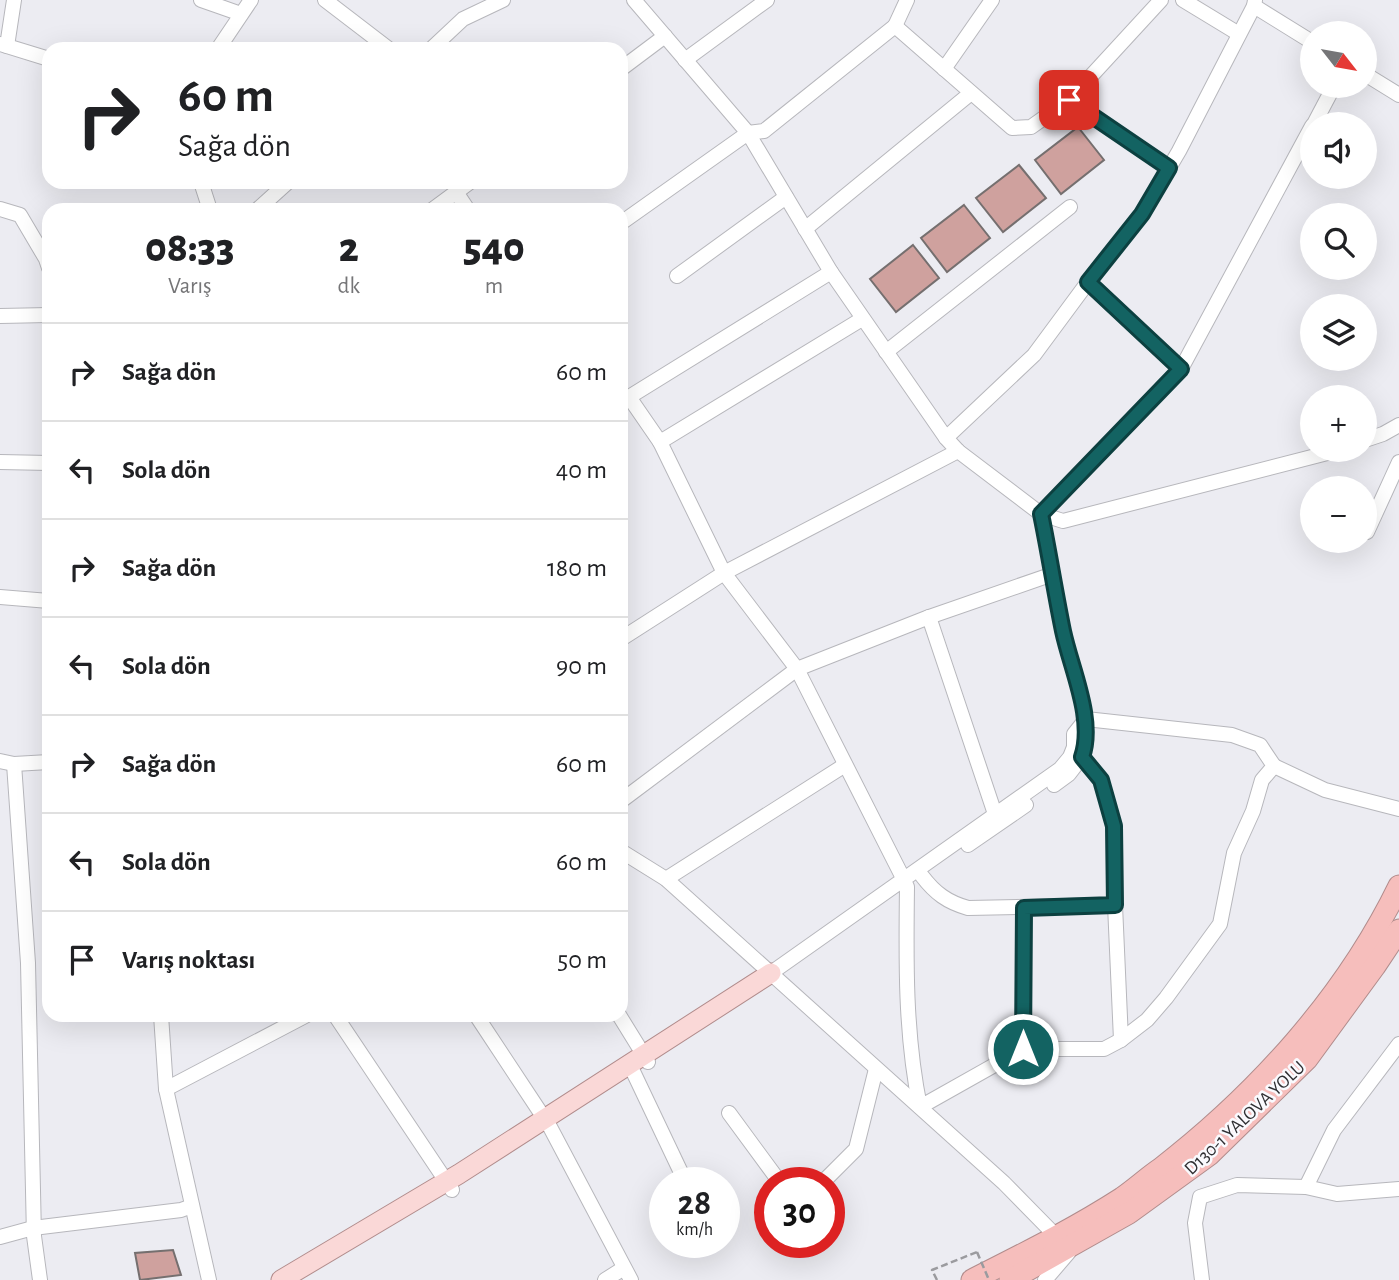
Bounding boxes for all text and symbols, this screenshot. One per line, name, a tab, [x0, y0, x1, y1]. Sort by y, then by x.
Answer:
north arrow	[1300, 21, 1377, 98]
map controls	[1300, 21, 1377, 553]
icon: right	[63, 70, 154, 161]
pin	[1039, 70, 1099, 130]
text: 60 m	[178, 72, 274, 121]
icon: arrive	[1050, 81, 1088, 119]
button: sound	[1300, 112, 1377, 189]
text: Sağa dön	[178, 130, 291, 162]
button: search	[1300, 203, 1377, 280]
text: 08:33	[145, 227, 235, 269]
text: 2	[339, 227, 359, 269]
text: 540	[463, 227, 525, 269]
text: Varış	[168, 275, 212, 298]
text: dk	[338, 275, 360, 298]
text: m	[485, 275, 503, 298]
button: layers	[1300, 294, 1377, 371]
icon: right	[63, 353, 101, 391]
text: Sağa dön	[122, 359, 216, 385]
text: 60 m	[556, 359, 607, 385]
button: +	[1300, 385, 1377, 462]
icon: left	[63, 451, 101, 489]
text: Sola dön	[122, 457, 211, 483]
text: 40 m	[556, 457, 607, 483]
button: −	[1300, 476, 1377, 553]
icon: right	[63, 549, 101, 587]
text: Sağa dön	[122, 555, 216, 581]
text: 180 m	[547, 555, 607, 581]
icon: left	[63, 647, 101, 685]
text: Sola dön	[122, 653, 211, 679]
text: 90 m	[556, 653, 607, 679]
icon: right	[63, 745, 101, 783]
text: Sağa dön	[122, 751, 216, 777]
text: 60 m	[556, 751, 607, 777]
icon: left	[63, 843, 101, 881]
text: Sola dön	[122, 849, 211, 875]
text: 60 m	[556, 849, 607, 875]
icon: arrive	[63, 941, 101, 979]
text: Varış noktası	[122, 947, 255, 973]
text: 50 m	[557, 947, 607, 973]
position arrow	[986, 1012, 1060, 1086]
street label: D130-1 YALOVA YOLU	[1181, 1058, 1309, 1179]
speed limit sign: 30	[754, 1167, 845, 1258]
text: 28	[678, 1186, 711, 1221]
text: km/h	[676, 1221, 713, 1239]

